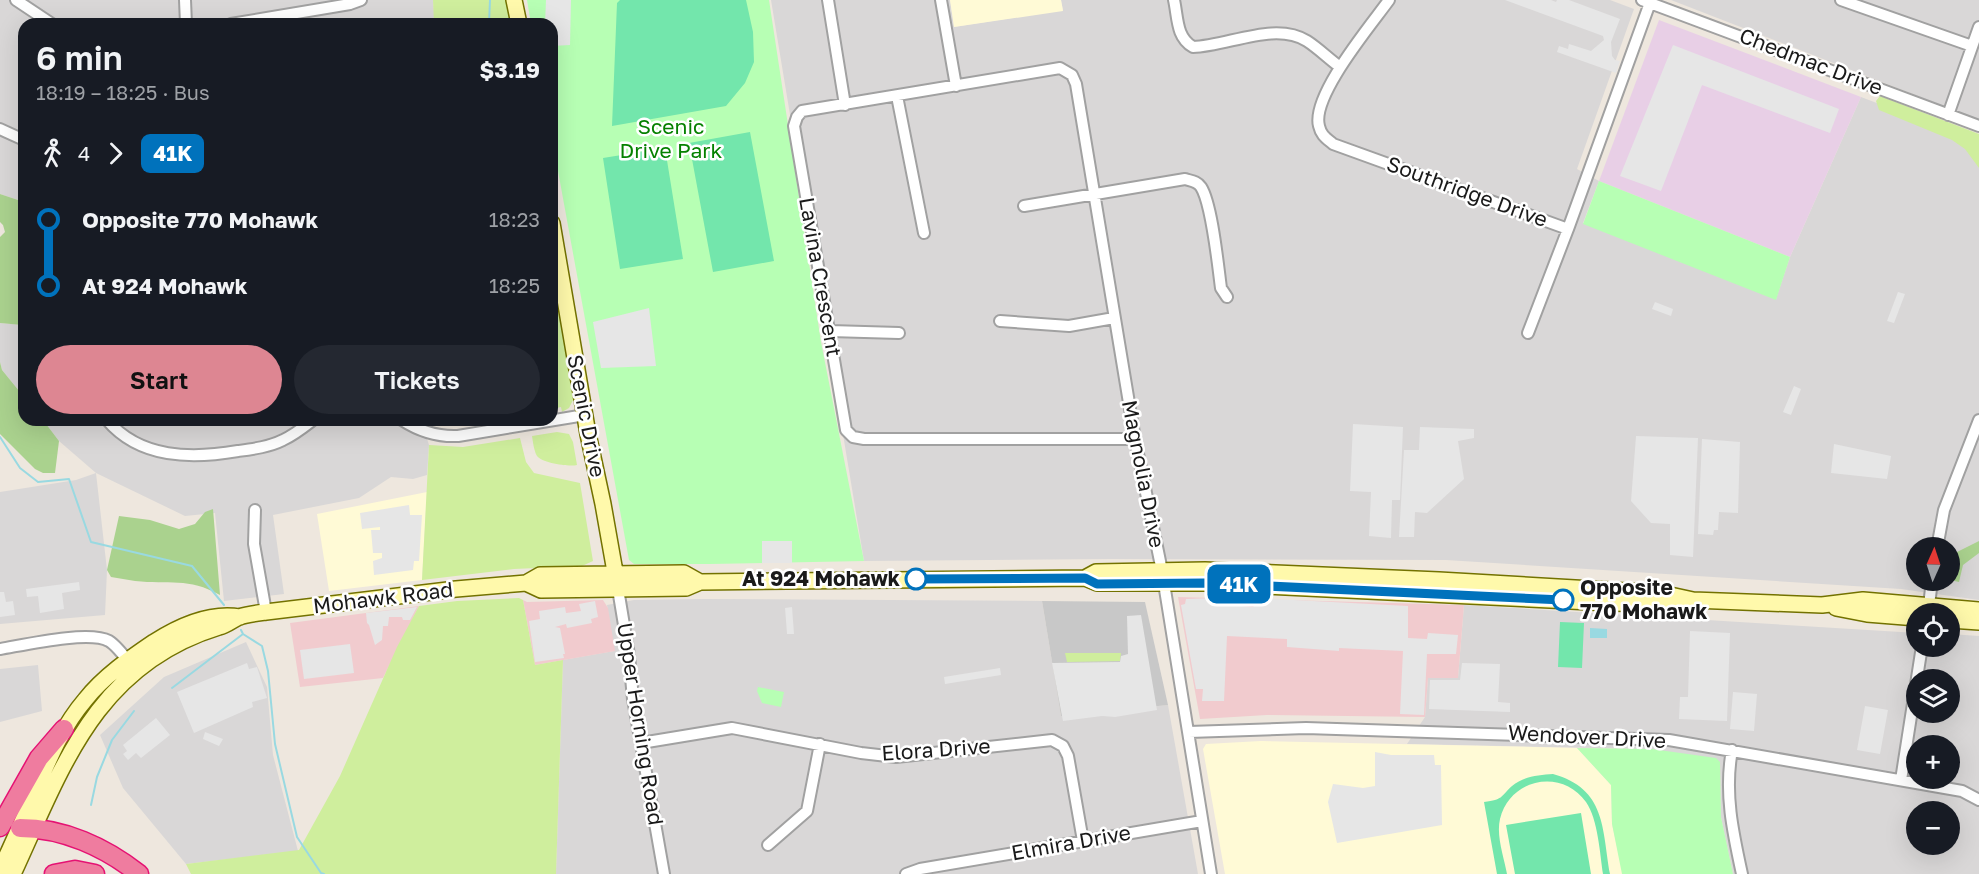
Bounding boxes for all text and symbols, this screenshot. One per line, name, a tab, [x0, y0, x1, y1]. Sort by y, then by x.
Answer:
street label: Chedmac Drive	[1736, 22, 1887, 100]
text: 6 min	[36, 38, 123, 77]
text: $3.19	[479, 56, 540, 83]
text: 18:19 – 18:25 · Bus	[36, 80, 210, 104]
park label: Scenic Drive Park	[620, 113, 723, 163]
icon: walk	[36, 137, 69, 170]
icon: forward	[99, 137, 132, 170]
text: 41K	[153, 140, 192, 166]
text: 4	[78, 141, 90, 165]
street label: Southridge Drive	[1383, 150, 1551, 232]
street label: Lavina Crescent	[794, 195, 848, 359]
text: Opposite 770 Mohawk	[82, 206, 318, 233]
text: 18:23	[489, 207, 540, 231]
text: At 924 Mohawk	[82, 272, 248, 299]
text: 18:25	[489, 273, 540, 297]
button: Start	[36, 345, 282, 414]
button: Tickets	[294, 345, 540, 414]
street label: Scenic Drive	[562, 352, 612, 479]
street label: Magnolia Drive	[1117, 398, 1171, 550]
north arrow	[1906, 537, 1960, 591]
map controls	[1906, 537, 1960, 855]
line badge: 41K	[1204, 564, 1274, 604]
place label: At 924 Mohawk	[742, 565, 900, 591]
marker: At 924 Mohawk	[905, 568, 927, 590]
text: 41K	[1219, 571, 1259, 597]
place label: Opposite 770 Mohawk	[1580, 574, 1707, 624]
street label: Mohawk Road	[311, 576, 454, 618]
marker: Opposite 770 Mohawk	[1552, 589, 1574, 611]
button: locate	[1906, 603, 1960, 657]
street label: Upper Horning Road	[612, 621, 670, 827]
button: layers	[1906, 669, 1960, 723]
street label: Wendover Drive	[1507, 719, 1667, 753]
street label: Elora Drive	[881, 732, 991, 766]
button: +	[1906, 735, 1960, 789]
button: −	[1906, 801, 1960, 855]
street label: Elmira Drive	[1009, 819, 1133, 865]

